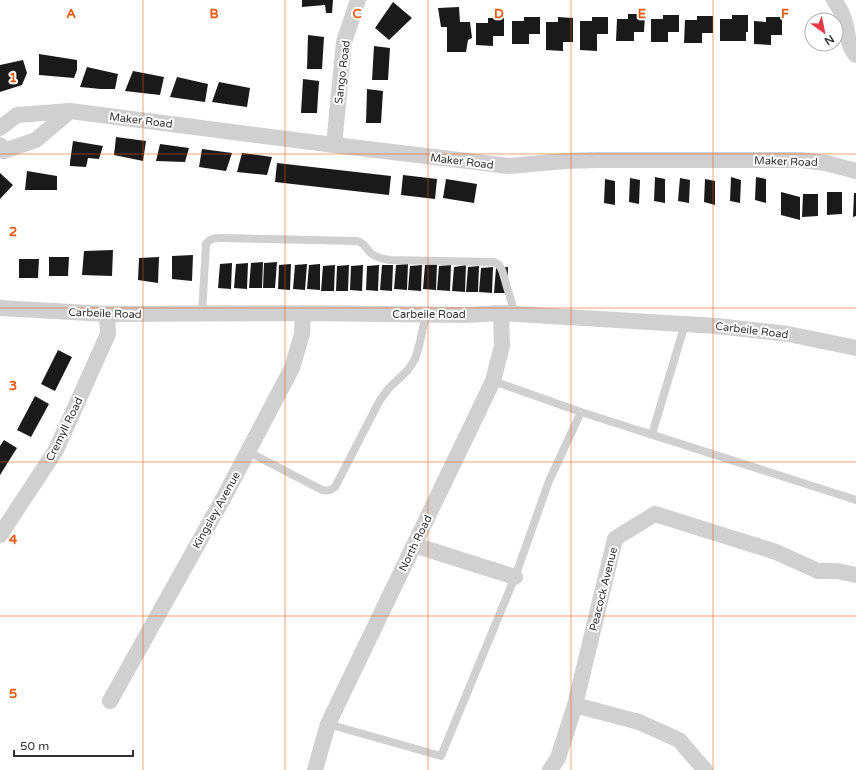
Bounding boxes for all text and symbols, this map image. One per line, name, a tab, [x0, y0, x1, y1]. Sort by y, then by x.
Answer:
text: A	[66, 6, 76, 22]
text: B	[209, 6, 219, 22]
text: C	[352, 6, 362, 22]
text: D	[494, 6, 504, 22]
text: E	[638, 6, 646, 22]
text: F	[781, 6, 789, 22]
north arrow	[804, 12, 844, 52]
text: N	[822, 32, 836, 48]
street label: Sango Road	[332, 40, 353, 105]
text: 1	[9, 70, 17, 86]
street label: Maker Road	[109, 110, 173, 131]
street label: Maker Road	[430, 151, 494, 172]
street label: Maker Road	[754, 154, 818, 169]
text: 2	[9, 224, 17, 240]
street label: Carbeile Road	[68, 306, 142, 321]
street label: Carbeile Road	[392, 308, 466, 321]
street label: Carbeile Road	[715, 320, 789, 341]
text: 3	[9, 378, 17, 394]
street label: Cremyll Road	[43, 395, 86, 463]
street label: Kingsley Avenue	[190, 469, 243, 551]
street label: North Road	[396, 513, 435, 573]
text: 4	[9, 532, 18, 548]
street label: Peacock Avenue	[587, 546, 620, 633]
text: 5	[9, 686, 17, 702]
scale bar	[14, 732, 133, 758]
text: 50 m	[20, 739, 49, 753]

